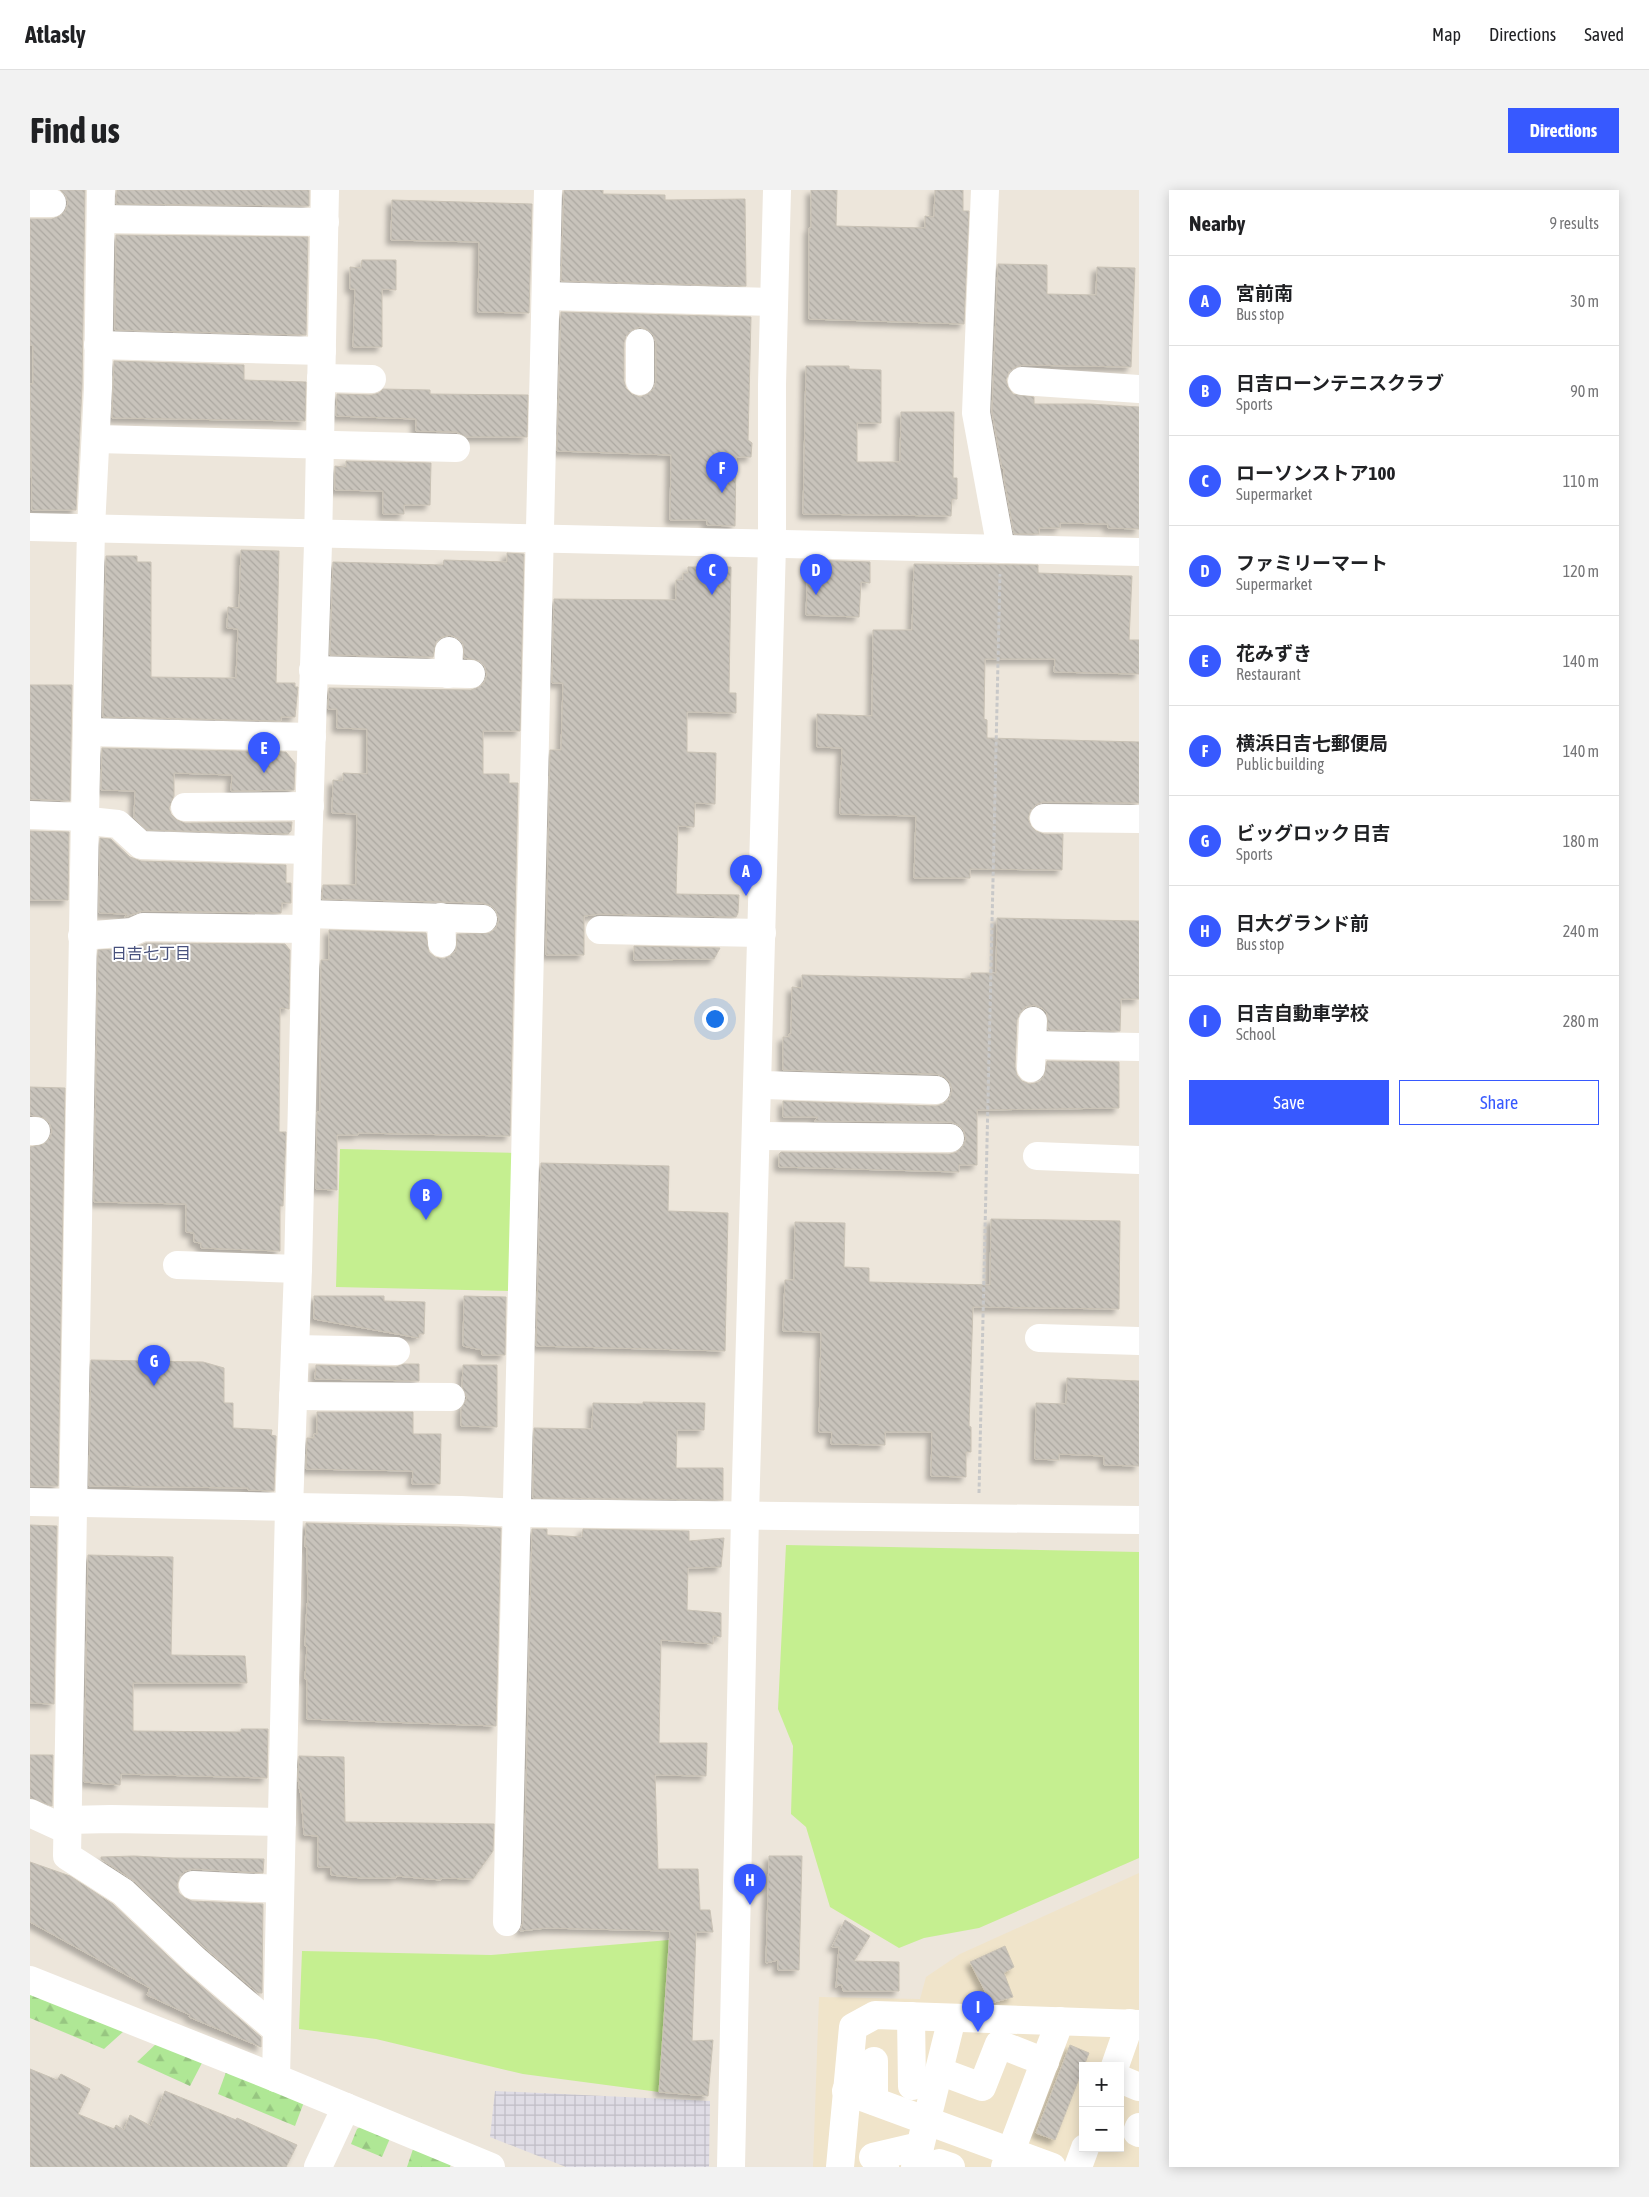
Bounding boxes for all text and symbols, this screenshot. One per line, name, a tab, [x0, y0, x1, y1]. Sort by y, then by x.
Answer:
text: Atlasly	[25, 21, 86, 48]
text: Map	[1432, 24, 1461, 45]
text: Directions	[1489, 24, 1556, 45]
text: Saved	[1584, 24, 1624, 45]
button: Directions	[1508, 108, 1619, 153]
text: Find us	[30, 110, 120, 150]
text: Nearby	[1189, 211, 1245, 235]
text: 9 results	[1549, 214, 1599, 232]
text: 宮前南	[1236, 282, 1293, 304]
text: A	[1201, 292, 1209, 310]
text: 30 m	[1570, 292, 1599, 310]
text: Bus stop	[1236, 305, 1284, 323]
text: 日吉ローンテニスクラブ	[1236, 372, 1444, 394]
text: B	[1201, 382, 1209, 400]
text: 90 m	[1570, 382, 1599, 400]
text: Sports	[1236, 395, 1273, 413]
pin: F	[706, 452, 738, 493]
text: ローソンストア100	[1236, 462, 1395, 484]
text: C	[1201, 472, 1209, 490]
text: 110 m	[1563, 472, 1599, 490]
text: Supermarket	[1236, 485, 1312, 503]
text: ファミリーマート	[1236, 552, 1388, 574]
pin: C	[696, 554, 728, 595]
pin: D	[800, 554, 832, 595]
text: D	[1201, 562, 1209, 580]
text: 120 m	[1563, 562, 1599, 580]
text: Supermarket	[1236, 575, 1312, 593]
text: 花みずき	[1236, 642, 1312, 664]
text: E	[1202, 652, 1208, 670]
text: 140 m	[1563, 652, 1599, 670]
text: Restaurant	[1236, 665, 1301, 683]
pin: E	[248, 732, 280, 773]
text: 横浜日吉七郵便局	[1236, 732, 1388, 754]
text: F	[1202, 742, 1208, 760]
text: 140 m	[1563, 742, 1599, 760]
text: Public building	[1236, 755, 1324, 773]
text: ビッグロック 日吉	[1236, 822, 1391, 844]
text: G	[1201, 832, 1209, 850]
text: 180 m	[1563, 832, 1599, 850]
text: Sports	[1236, 845, 1273, 863]
pin: A	[730, 855, 762, 896]
text: 日大グランド前	[1236, 912, 1369, 934]
text: H	[1200, 922, 1210, 940]
text: 240 m	[1563, 922, 1599, 940]
text: Bus stop	[1236, 935, 1284, 953]
district label: 日吉七丁目	[111, 944, 191, 962]
text: 日吉自動車学校	[1236, 1002, 1369, 1024]
your location	[702, 1006, 728, 1032]
text: I	[1203, 1012, 1207, 1030]
text: 280 m	[1563, 1012, 1599, 1030]
text: School	[1236, 1025, 1276, 1043]
button: Save	[1189, 1080, 1389, 1125]
button: Share	[1399, 1080, 1599, 1125]
pin: B	[410, 1179, 442, 1220]
pin: G	[138, 1345, 170, 1386]
pin: H	[734, 1864, 766, 1905]
pin: I	[962, 1991, 994, 2032]
map controls	[1079, 2062, 1124, 2152]
button: +	[1079, 2062, 1124, 2107]
button: −	[1079, 2107, 1124, 2152]

